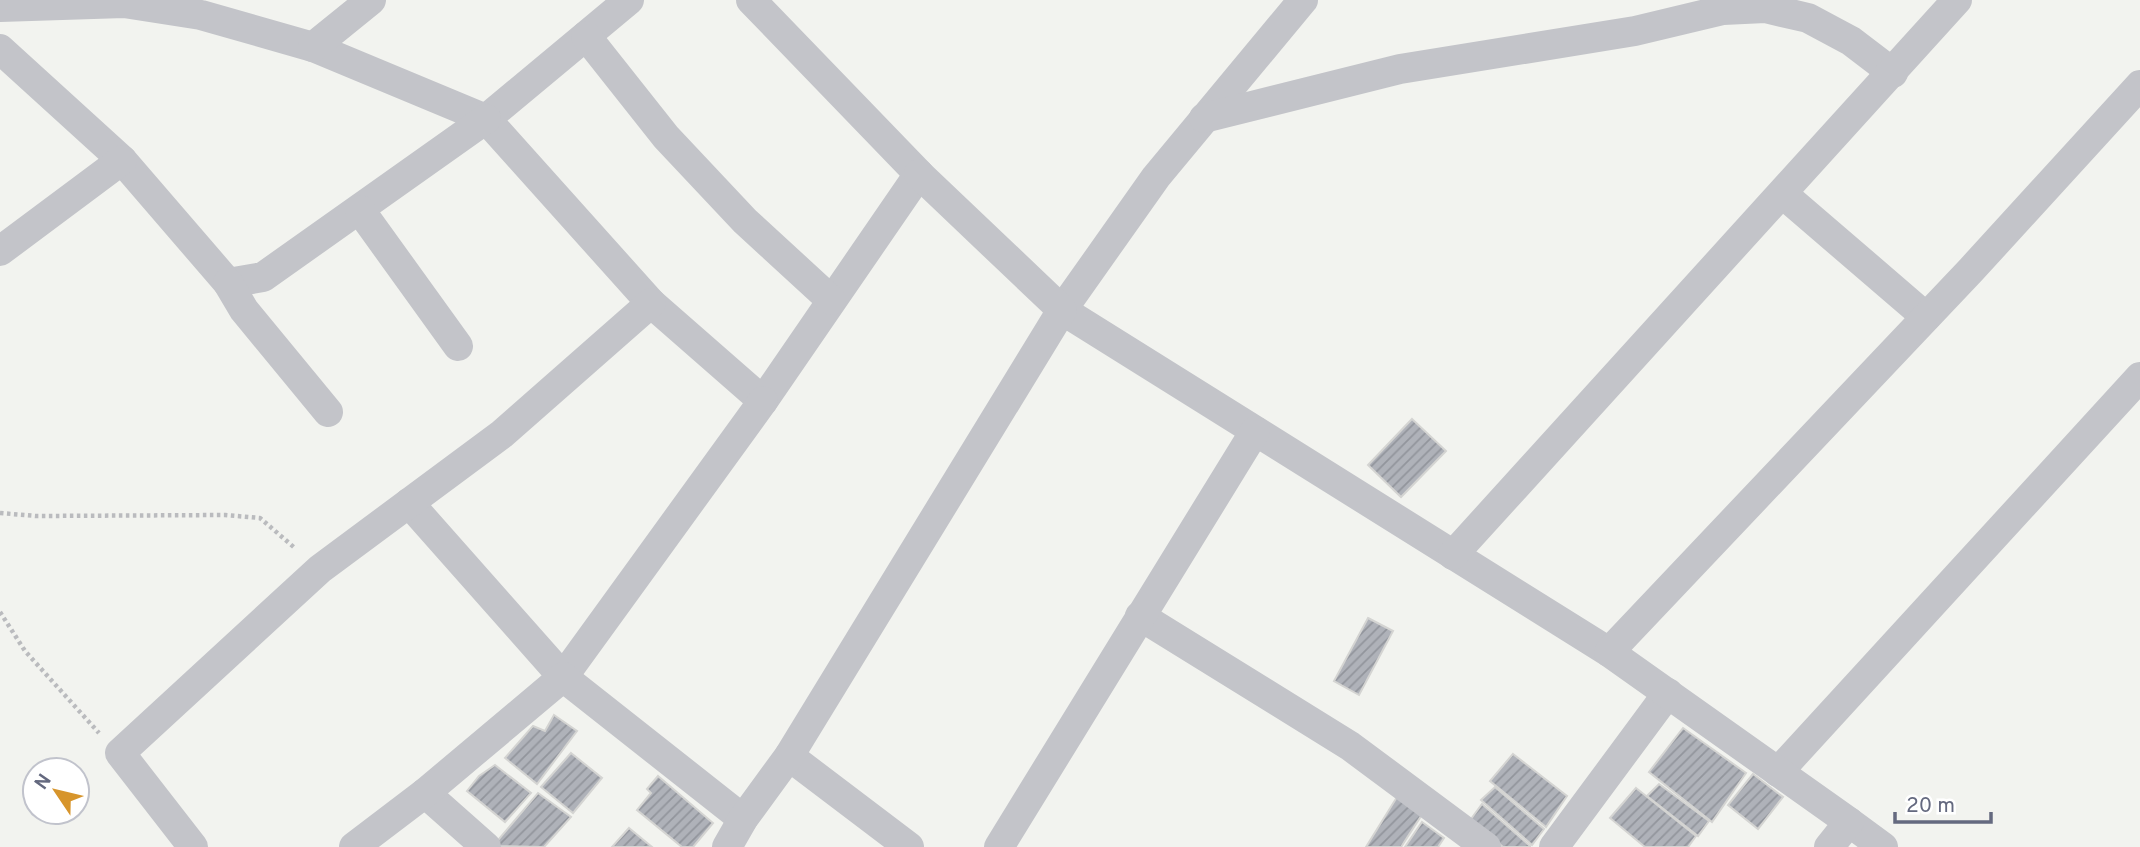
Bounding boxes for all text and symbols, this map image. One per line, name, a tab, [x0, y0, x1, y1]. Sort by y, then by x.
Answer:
north arrow	[21, 756, 91, 826]
text: N	[30, 770, 57, 795]
scale bar	[1895, 780, 1991, 824]
text: 20 m	[1906, 793, 1955, 820]

